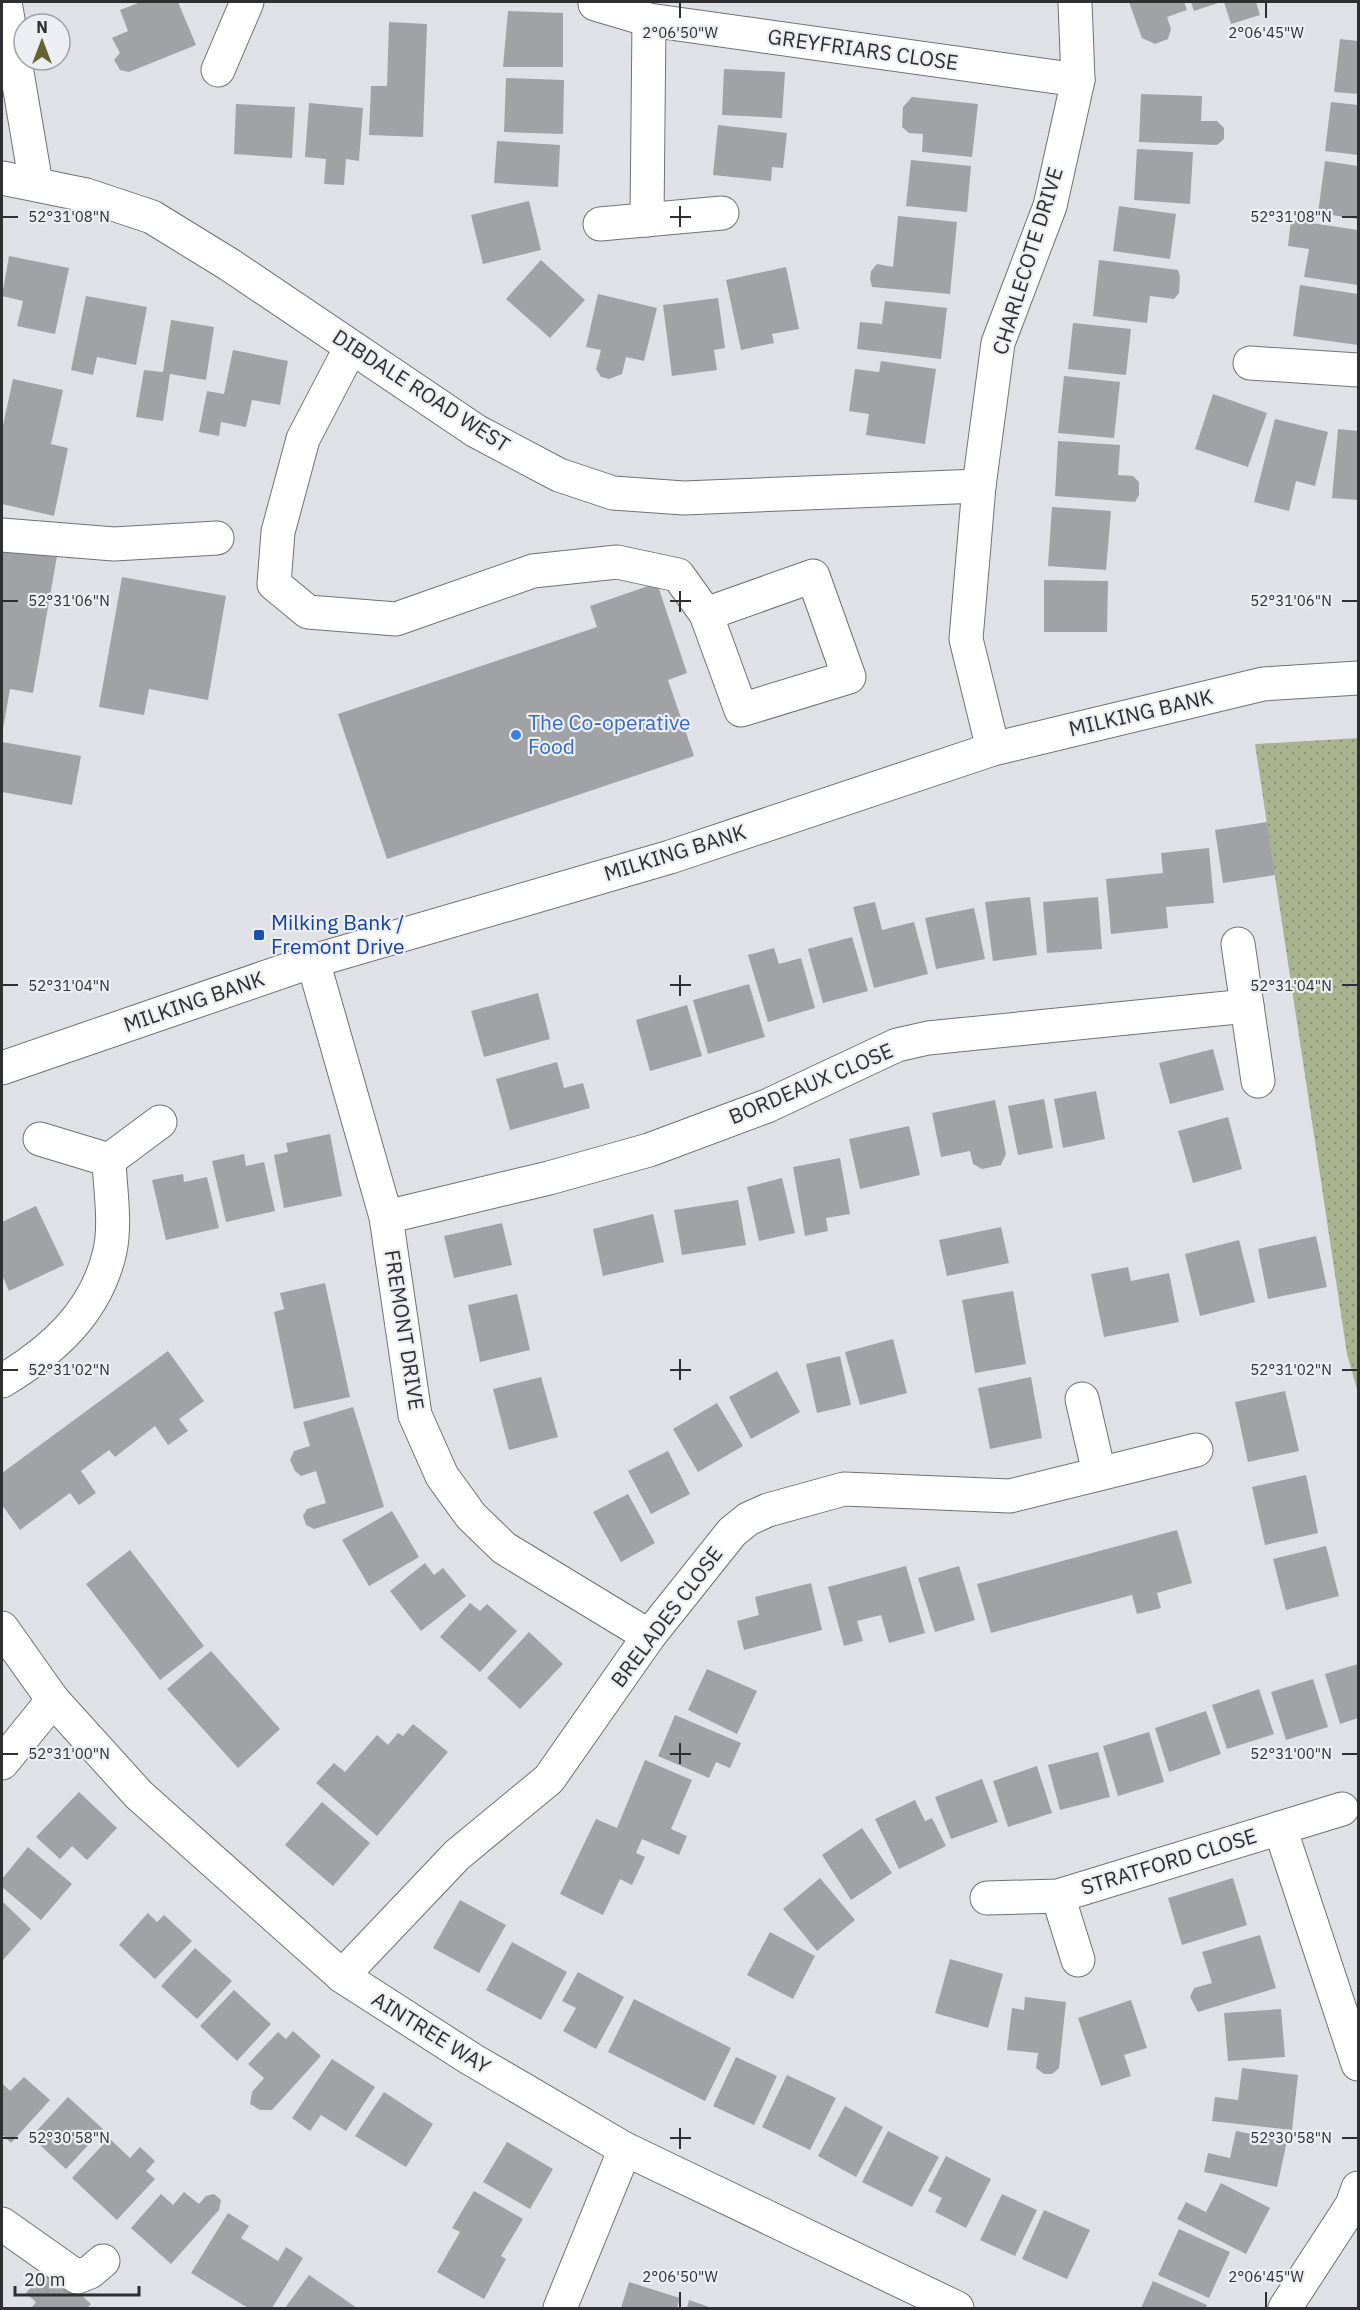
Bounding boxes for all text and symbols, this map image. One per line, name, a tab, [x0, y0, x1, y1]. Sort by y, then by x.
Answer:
north arrow	[12, 12, 72, 72]
text: N	[36, 17, 48, 37]
street label: GREYFRIARS CLOSE	[766, 22, 960, 76]
text: 2°06'50"W	[642, 23, 718, 42]
text: 2°06'45"W	[1228, 23, 1304, 42]
street label: CHARLECOTE DRIVE	[985, 163, 1069, 358]
text: 52°31'08"N	[28, 207, 110, 226]
text: 52°31'08"N	[1250, 207, 1332, 226]
street label: DIBDALE ROAD WEST	[327, 322, 516, 458]
text: 52°31'06"N	[28, 591, 110, 610]
text: 52°31'06"N	[1250, 591, 1332, 610]
street label: MILKING BANK	[1066, 682, 1216, 742]
place label: The Co-operative Food	[528, 708, 691, 760]
marker: The Co-operative Food	[509, 728, 523, 742]
street label: MILKING BANK	[600, 817, 749, 887]
place label: Milking Bank / Fremont Drive	[271, 908, 405, 960]
marker: Milking Bank / Fremont Drive	[252, 928, 266, 942]
street label: MILKING BANK	[120, 964, 268, 1038]
text: 52°31'04"N	[28, 976, 110, 995]
text: 52°31'04"N	[1250, 976, 1332, 995]
street label: BORDEAUX CLOSE	[724, 1036, 897, 1130]
street label: FREMONT DRIVE	[378, 1248, 431, 1412]
text: 52°31'02"N	[28, 1360, 110, 1379]
text: 52°31'02"N	[1250, 1360, 1332, 1379]
street label: BRELADES CLOSE	[604, 1540, 728, 1693]
text: 52°31'00"N	[28, 1744, 110, 1763]
text: 52°31'00"N	[1250, 1744, 1332, 1763]
street label: STRATFORD CLOSE	[1077, 1821, 1260, 1901]
street label: AINTREE WAY	[367, 1985, 497, 2080]
text: 52°30'58"N	[28, 2128, 110, 2147]
text: 52°30'58"N	[1250, 2128, 1332, 2147]
scale bar	[15, 2259, 140, 2297]
text: 2°06'50"W	[642, 2267, 718, 2286]
text: 2°06'45"W	[1228, 2267, 1304, 2286]
text: 20 m	[24, 2268, 66, 2291]

